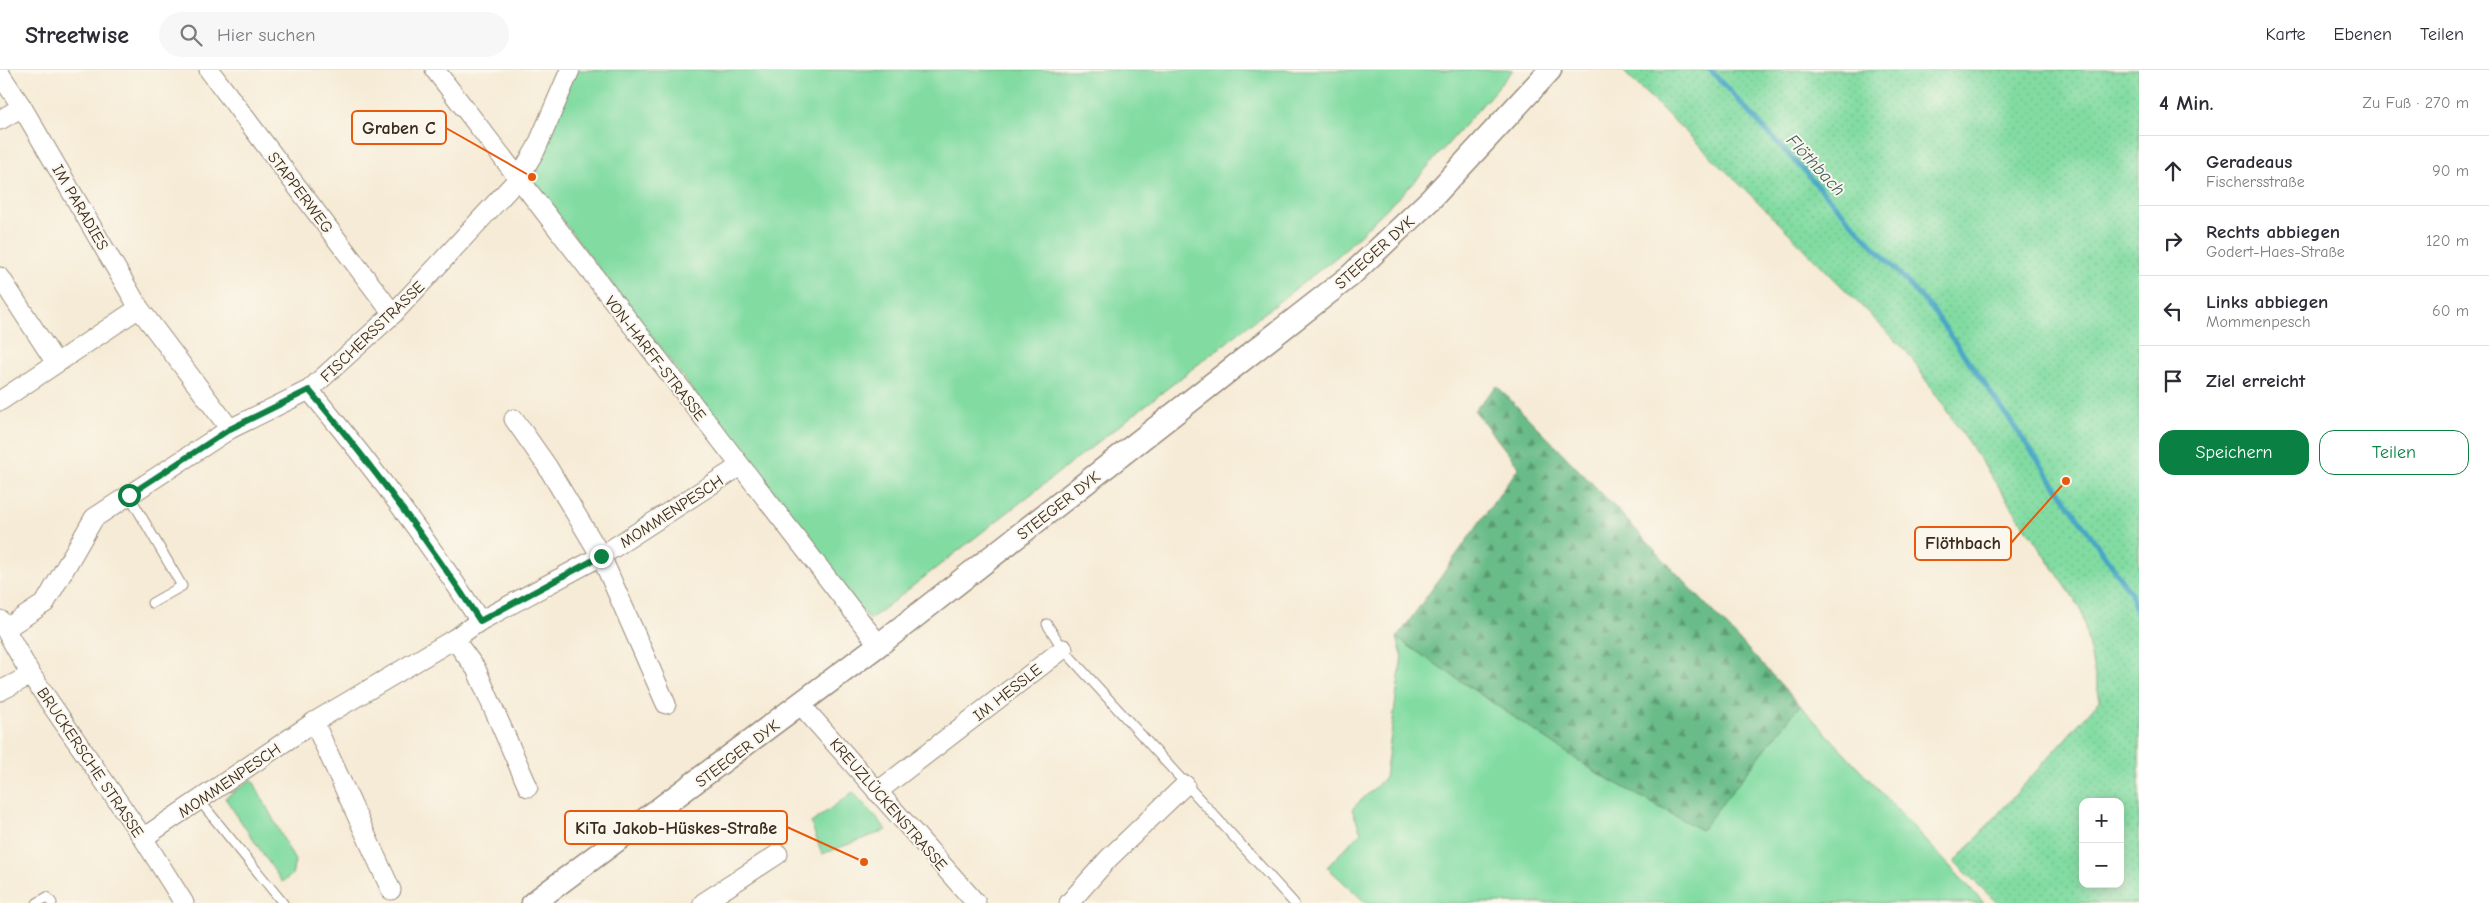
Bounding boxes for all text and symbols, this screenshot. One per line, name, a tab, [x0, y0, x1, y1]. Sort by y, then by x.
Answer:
search box	[159, 12, 509, 57]
text: Streetwise	[25, 21, 129, 49]
icon: search	[177, 21, 205, 49]
text: Hier suchen	[217, 24, 316, 46]
text: Karte	[2265, 24, 2306, 45]
text: Ebenen	[2334, 24, 2392, 45]
text: Teilen	[2420, 24, 2464, 45]
text: 4 Min.	[2159, 91, 2214, 115]
text: Zu Fuß · 270 m	[2363, 94, 2469, 112]
callout: Graben C	[352, 111, 446, 144]
text: Graben C	[362, 118, 436, 139]
water label: Flöthbach	[1782, 130, 1849, 200]
street label: STAPPERWEG	[264, 148, 337, 237]
text: Geradeaus	[2206, 151, 2292, 173]
icon: ahead	[2159, 157, 2187, 185]
street label: IM PARADIES	[48, 162, 112, 254]
text: 90 m	[2432, 162, 2469, 180]
text: Fischersstraße	[2206, 173, 2305, 191]
street label: STEEGER DYK	[1331, 212, 1418, 293]
text: Rechts abbiegen	[2206, 221, 2340, 243]
icon: right	[2159, 227, 2187, 255]
text: 120 m	[2426, 232, 2469, 250]
text: Godert-Haes-Straße	[2206, 243, 2345, 261]
street label: FISCHERSSTRASSE	[317, 277, 428, 386]
text: Links abbiegen	[2206, 291, 2328, 313]
street label: VON-HARFF-STRASSE	[601, 293, 710, 425]
icon: left	[2159, 297, 2187, 325]
text: 60 m	[2432, 302, 2469, 320]
text: Mommenpesch	[2206, 313, 2311, 331]
icon: arrive	[2159, 367, 2187, 395]
text: Ziel erreicht	[2206, 370, 2305, 392]
button: Speichern	[2159, 430, 2309, 475]
button: Teilen	[2319, 430, 2469, 475]
street label: STEEGER DYK	[1014, 468, 1104, 544]
street label: MOMMENPESCH	[617, 472, 727, 552]
route start	[118, 484, 141, 507]
callout: Flöthbach	[1915, 527, 2011, 560]
text: Flöthbach	[1925, 533, 2001, 554]
route end	[590, 545, 613, 568]
street label: IM HESSLE	[970, 660, 1046, 725]
street label: BRUCKERSCHE STRASSE	[33, 684, 147, 841]
street label: STEEGER DYK	[692, 716, 783, 791]
street label: KREUZLÜCKENSTRASSE	[826, 735, 951, 875]
street label: MOMMENPESCH	[175, 740, 284, 822]
map controls	[2079, 798, 2124, 888]
button: +	[2079, 798, 2124, 843]
callout: KiTa Jakob-Hüskes-Straße	[565, 811, 787, 844]
text: KiTa Jakob-Hüskes-Straße	[575, 818, 777, 839]
button: −	[2079, 843, 2124, 888]

